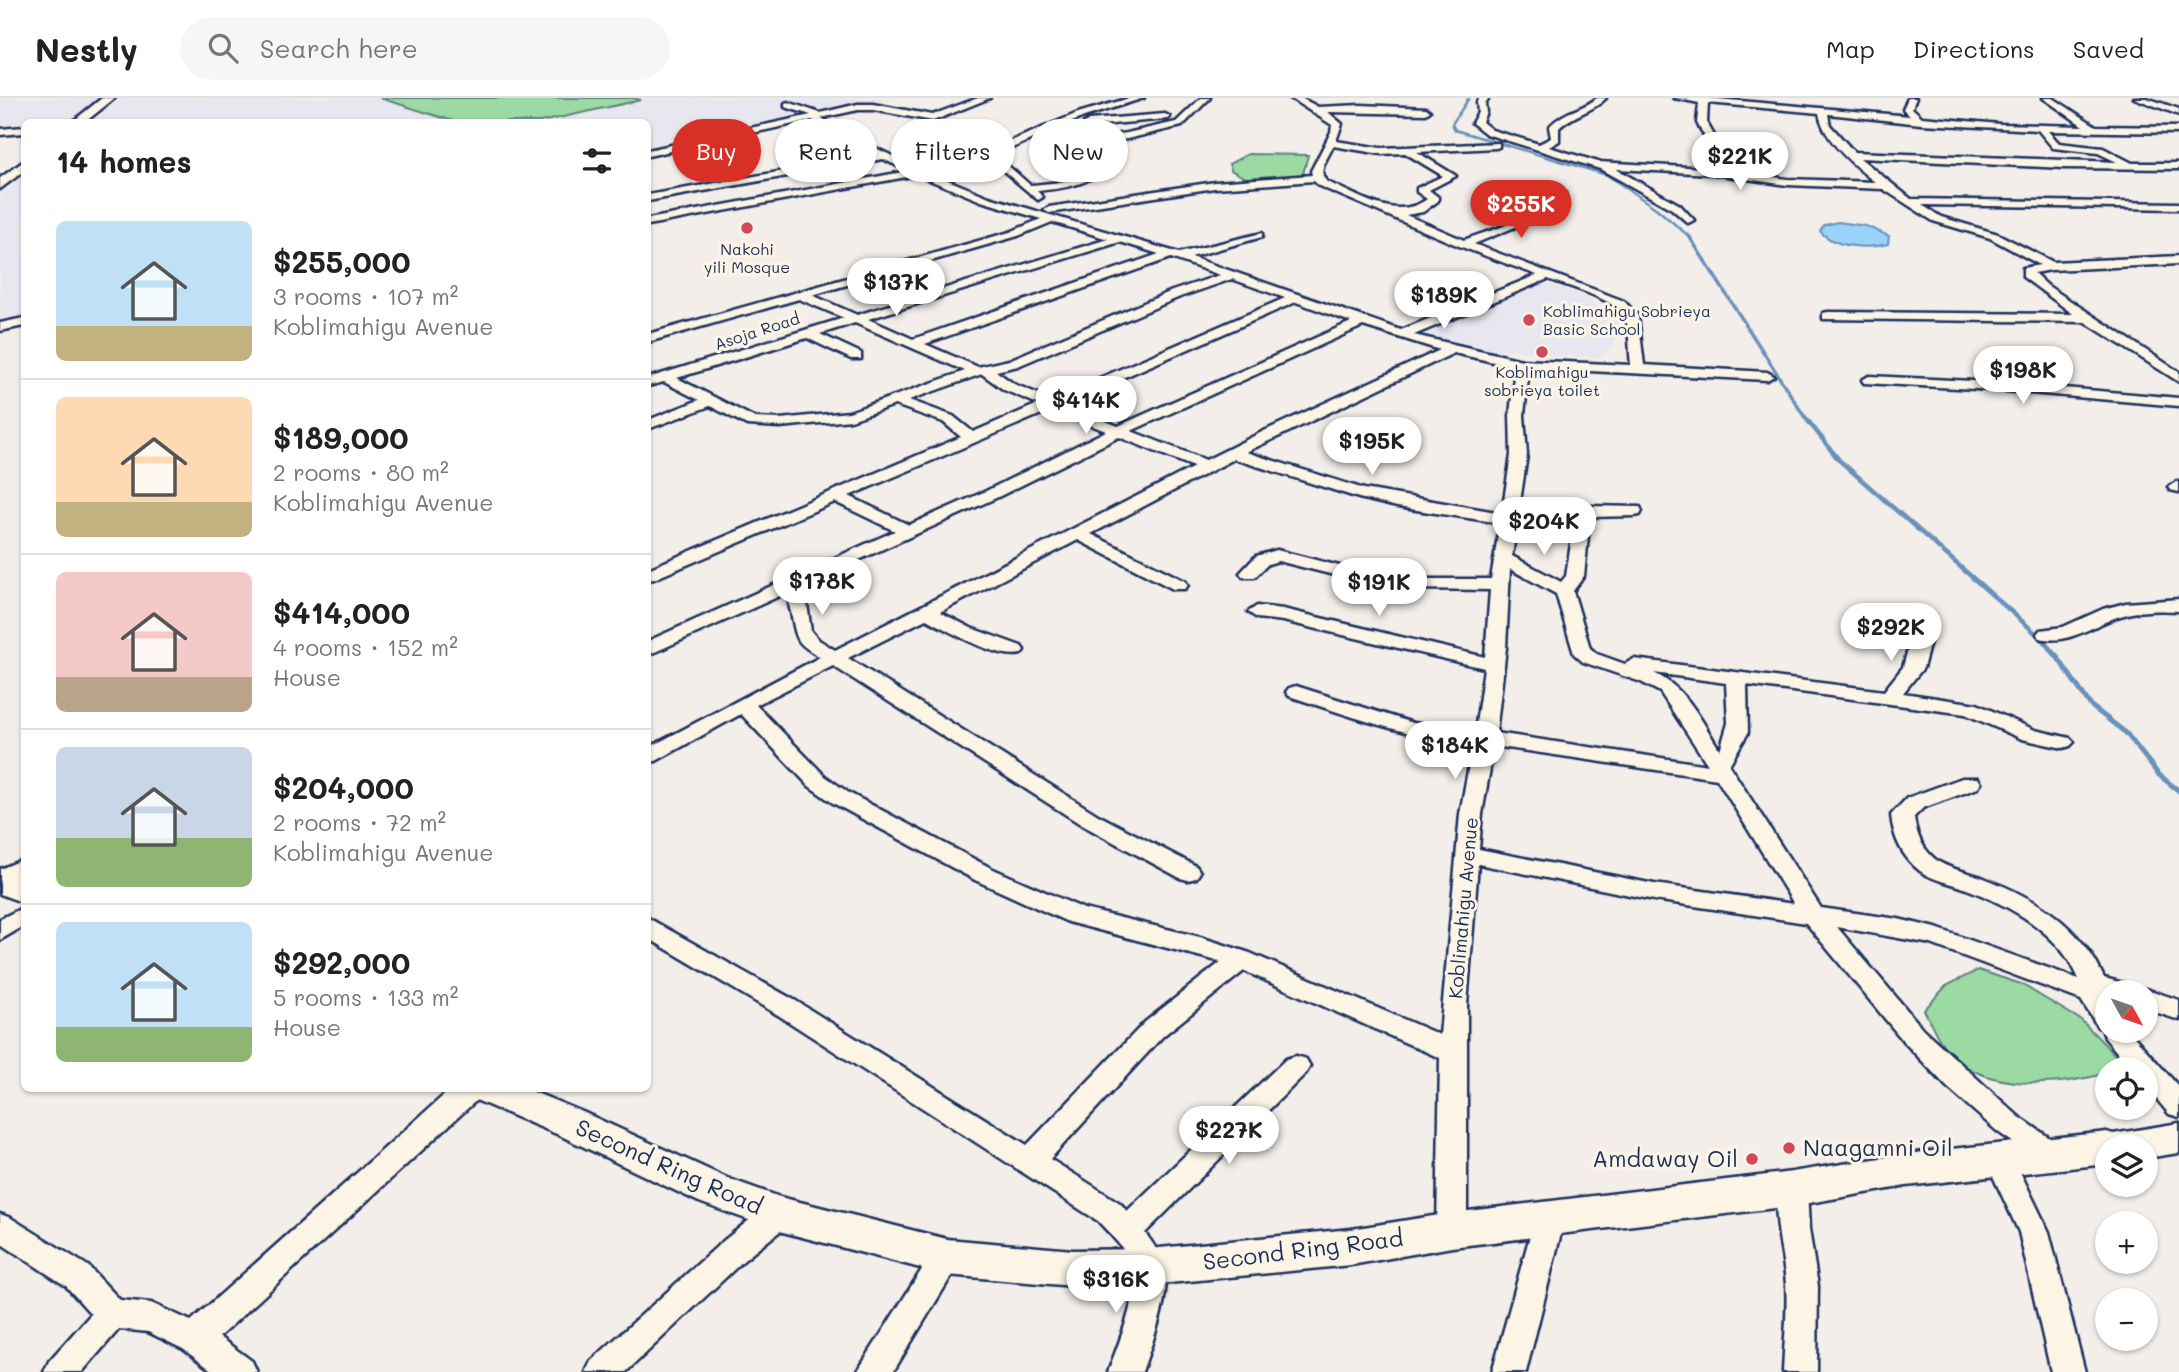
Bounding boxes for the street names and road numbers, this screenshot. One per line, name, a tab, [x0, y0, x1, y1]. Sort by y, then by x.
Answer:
street label: Asoja Road	[711, 307, 802, 354]
street label: Koblimahigu Avenue	[1442, 816, 1483, 1000]
street label: Second Ring Road	[571, 1111, 768, 1221]
street label: Second Ring Road	[1201, 1222, 1405, 1276]

